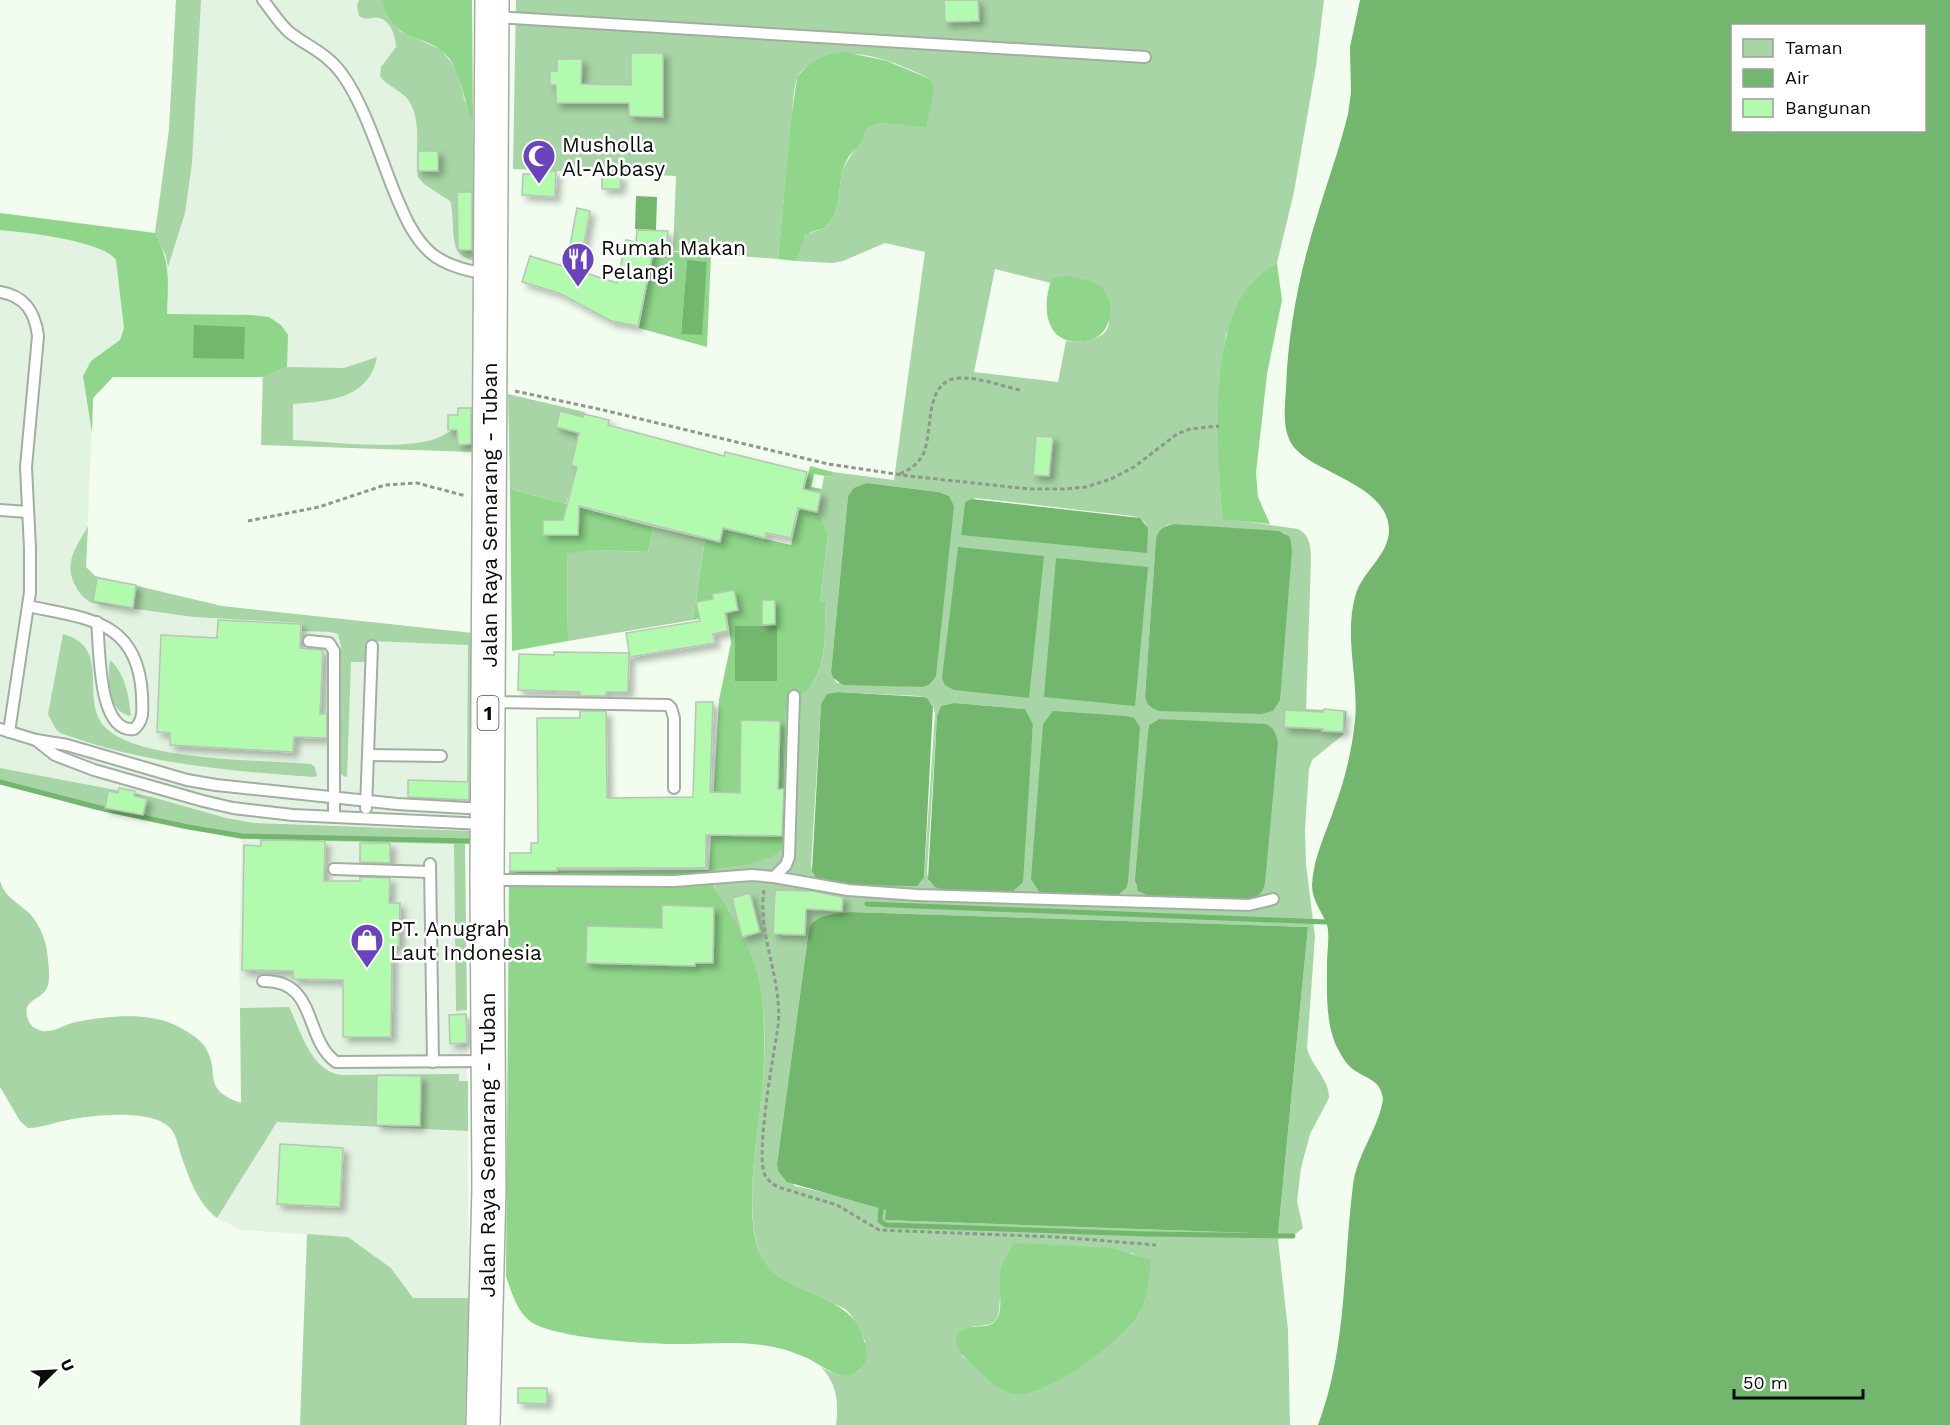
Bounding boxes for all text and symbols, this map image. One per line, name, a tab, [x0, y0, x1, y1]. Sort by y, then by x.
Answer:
legend	[1731, 24, 1926, 132]
text: Taman	[1785, 37, 1843, 58]
text: Air	[1785, 67, 1809, 88]
text: Bangunan	[1785, 97, 1871, 118]
place label: Musholla Al-Abbasy	[562, 132, 665, 181]
mosque icon: Musholla Al-Abbasy	[521, 138, 557, 185]
place label: Rumah Makan Pelangi	[601, 235, 746, 284]
restaurant icon: Rumah Makan Pelangi	[560, 241, 596, 288]
street label: Jalan Raya Semarang - Tuban	[477, 363, 502, 667]
road number: 1	[478, 696, 498, 730]
place label: PT. Anugrah Laut Indonesia	[390, 916, 542, 965]
shop icon: PT. Anugrah Laut Indonesia	[349, 922, 385, 969]
street label: Jalan Raya Semarang - Tuban	[475, 993, 500, 1297]
north arrow	[24, 1341, 84, 1401]
text: U	[56, 1356, 78, 1374]
scale bar	[1734, 1362, 1863, 1400]
text: 50 m	[1743, 1372, 1788, 1393]

